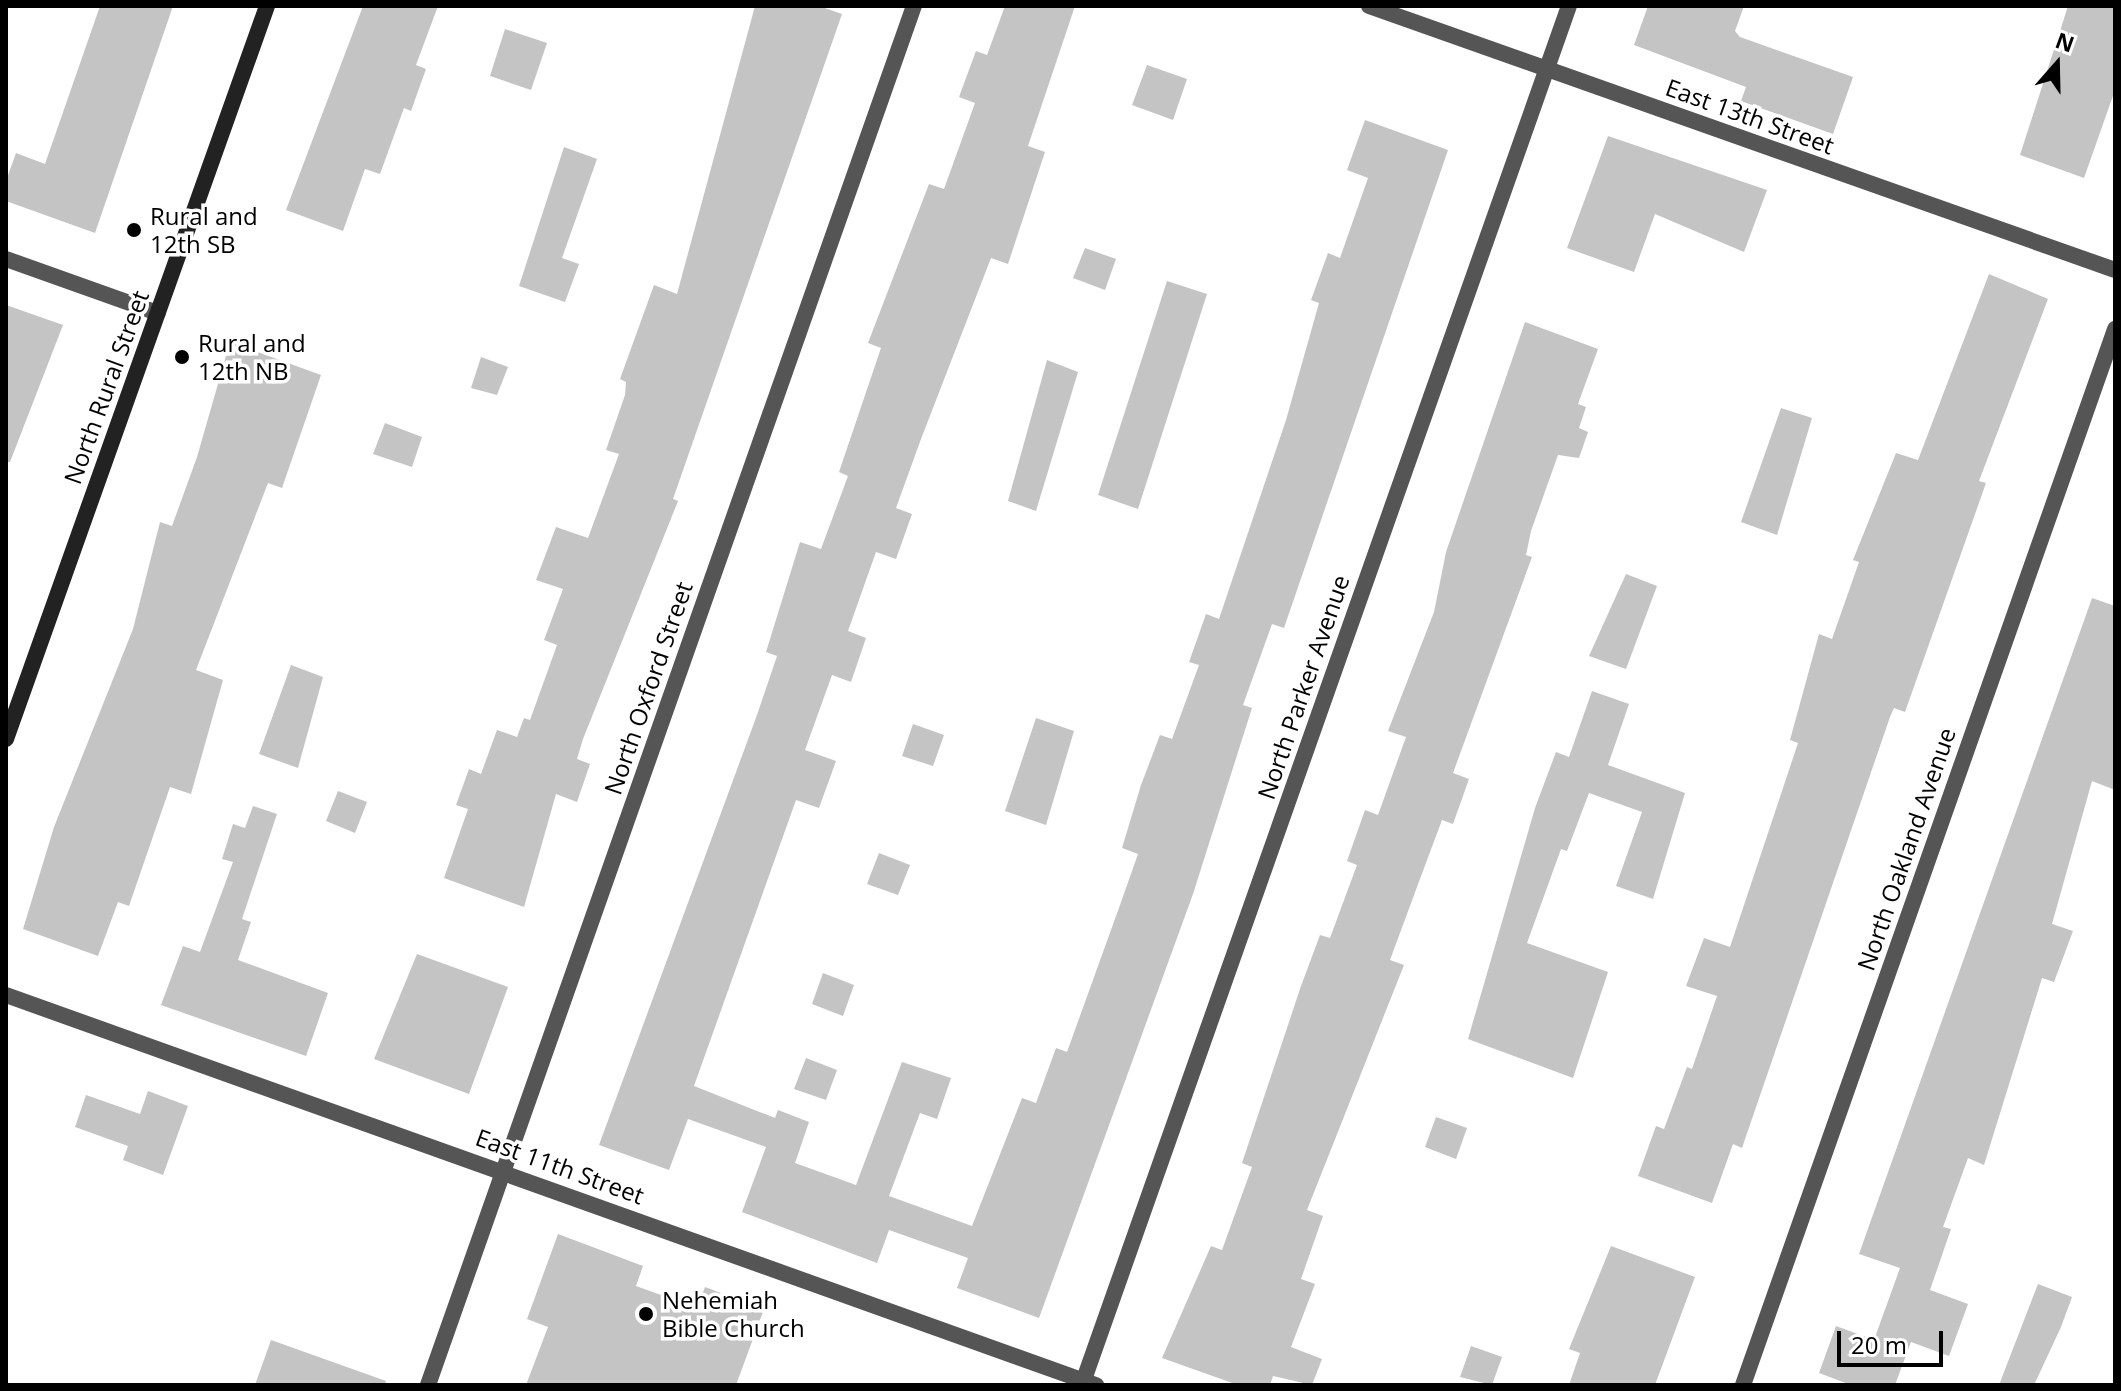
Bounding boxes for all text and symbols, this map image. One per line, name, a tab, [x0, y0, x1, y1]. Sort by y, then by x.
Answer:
north arrow	[2017, 24, 2097, 104]
text: N	[2052, 24, 2079, 59]
street label: East 13th Street	[1662, 72, 1838, 160]
place label: Rural and 12th SB	[150, 202, 258, 258]
marker: Rural and 12th SB	[125, 221, 143, 239]
street label: North Rural Street	[58, 286, 154, 488]
place label: Rural and 12th NB	[198, 329, 306, 385]
marker: Rural and 12th NB	[173, 348, 191, 366]
street label: North Parker Avenue	[1251, 571, 1355, 803]
street label: North Oxford Street	[598, 578, 698, 798]
street label: North Oakland Avenue	[1851, 724, 1961, 974]
street label: East 11th Street	[472, 1122, 648, 1210]
place label: Nehemiah Bible Church	[662, 1286, 805, 1342]
marker: Nehemiah Bible Church	[637, 1305, 655, 1323]
scale bar	[1841, 1315, 1947, 1365]
text: 20 m	[1851, 1328, 1907, 1361]

